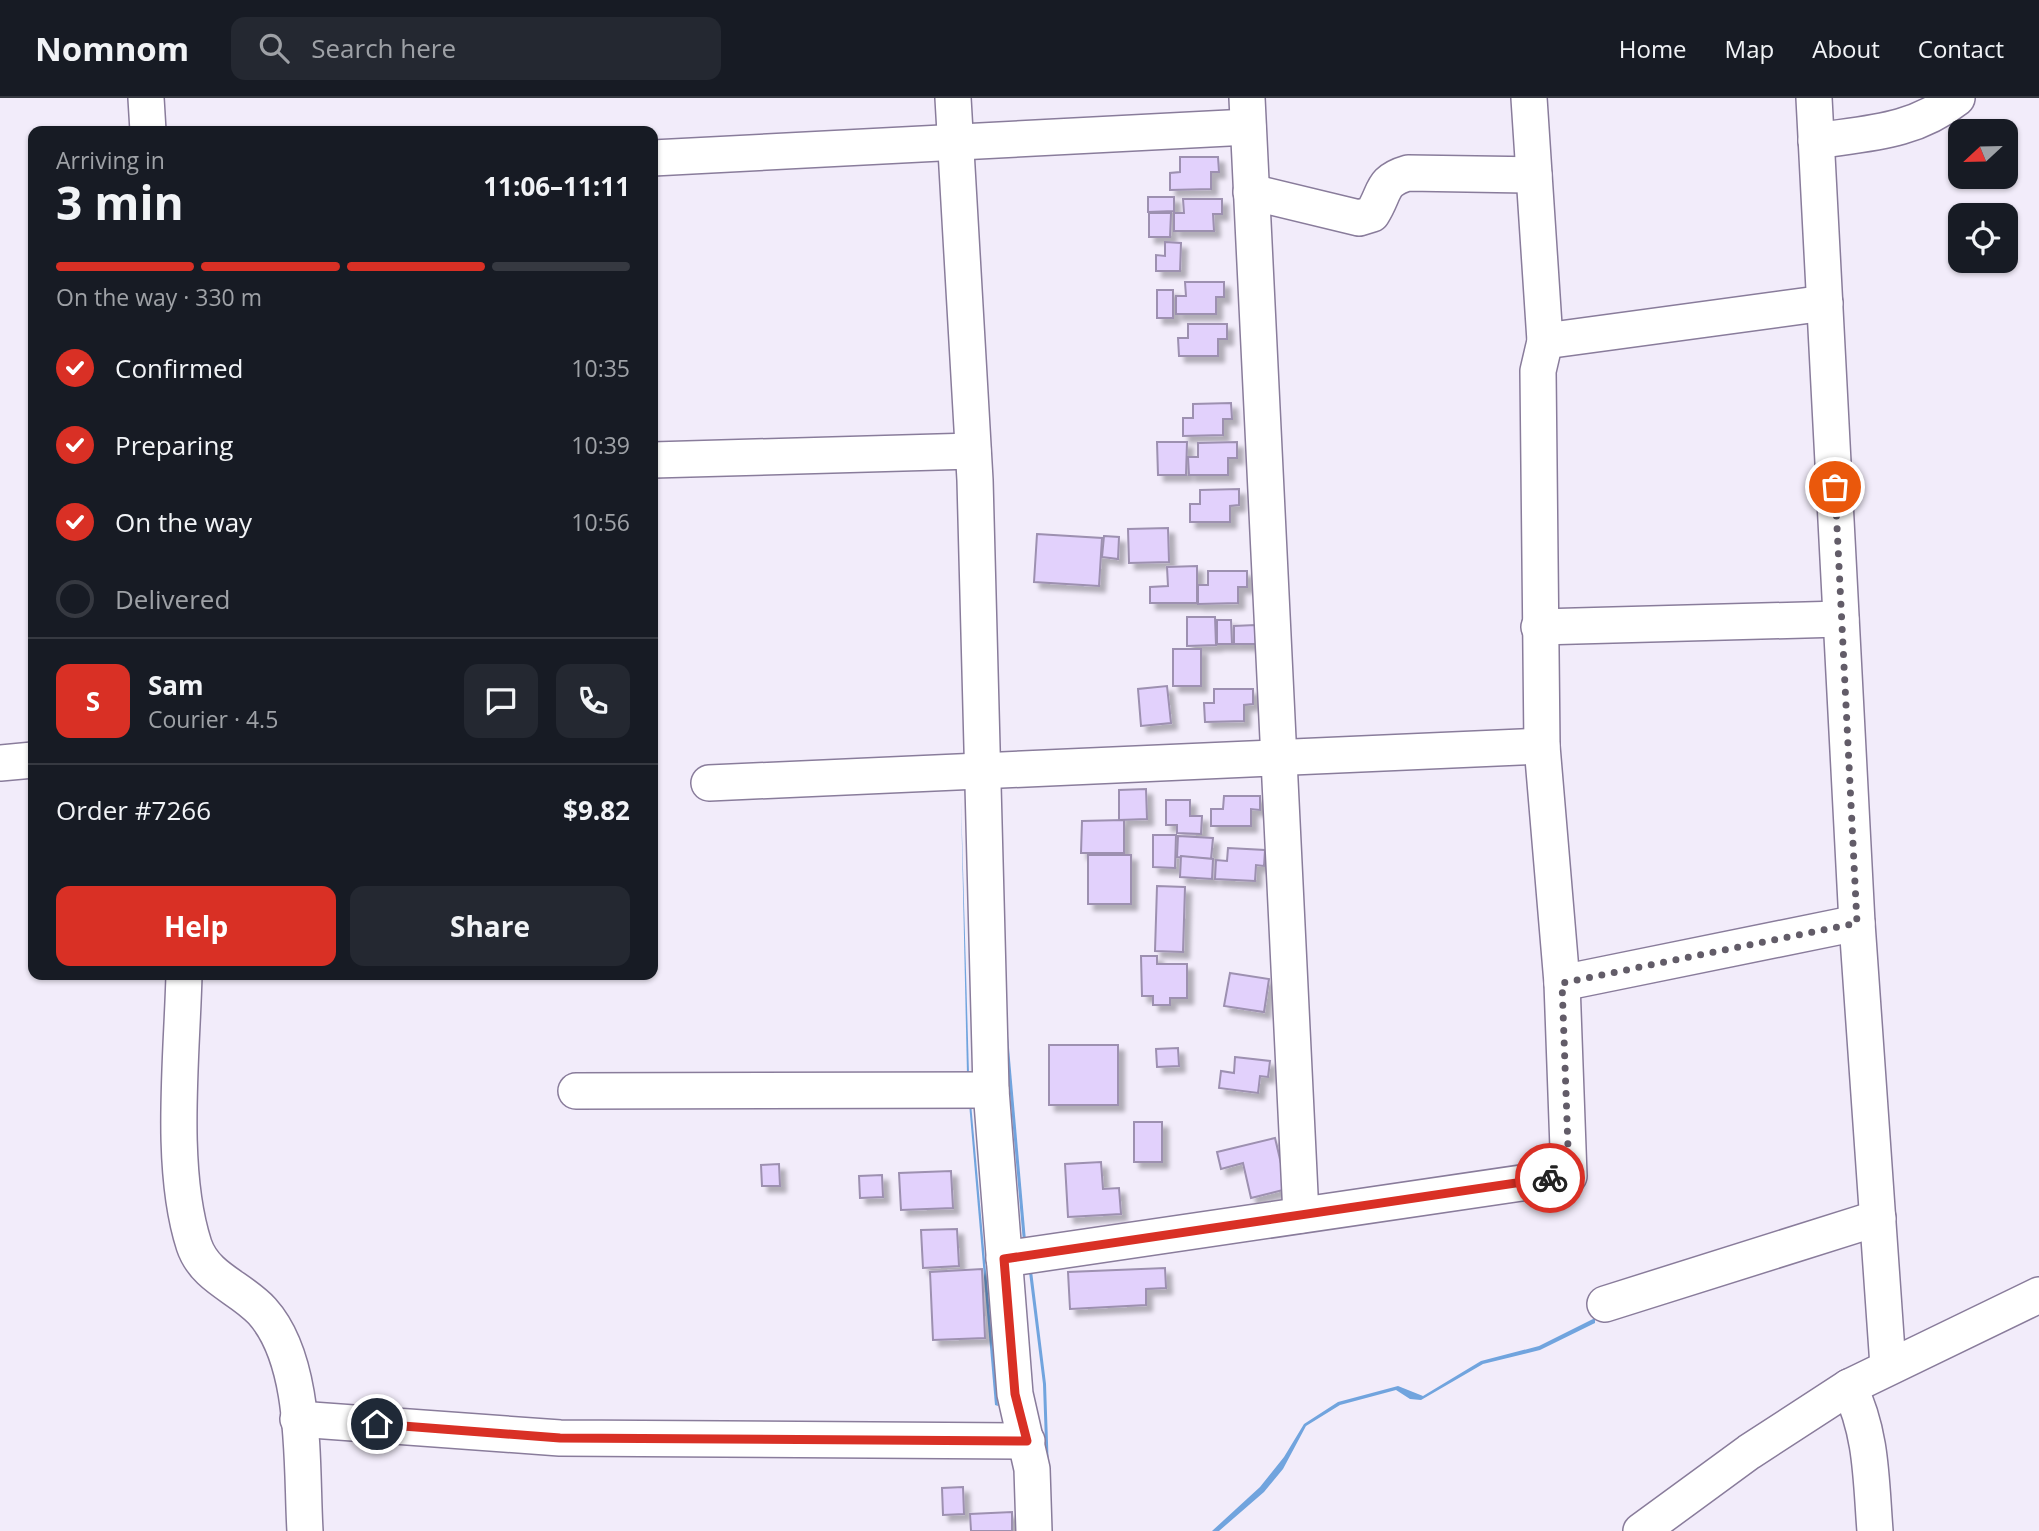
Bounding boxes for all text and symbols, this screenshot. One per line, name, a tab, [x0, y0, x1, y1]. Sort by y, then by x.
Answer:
search box	[231, 17, 721, 80]
text: Nomnom	[35, 26, 189, 71]
icon: search	[255, 29, 293, 67]
text: Search here	[311, 30, 456, 66]
text: Home	[1619, 32, 1687, 65]
text: Map	[1725, 32, 1774, 65]
text: About	[1812, 32, 1880, 65]
text: Contact	[1918, 32, 2004, 65]
north arrow	[1948, 119, 2018, 189]
map controls	[1948, 119, 2018, 273]
text: Arriving in	[56, 144, 165, 176]
text: 11:06–11:11	[483, 168, 630, 204]
text: 3 min	[56, 171, 184, 233]
button: locate	[1948, 203, 2018, 273]
text: On the way · 330 m	[56, 281, 262, 313]
icon: check	[56, 349, 94, 387]
text: Confirmed	[115, 350, 243, 386]
text: 10:35	[571, 352, 630, 384]
icon: check	[56, 426, 94, 464]
text: Preparing	[115, 427, 233, 463]
text: 10:39	[571, 429, 630, 461]
pin	[1805, 457, 1865, 517]
icon: bag	[1816, 468, 1854, 506]
icon: check	[56, 503, 94, 541]
text: On the way	[115, 504, 252, 540]
text: 10:56	[571, 506, 630, 538]
text: Delivered	[115, 581, 230, 617]
button: chat	[464, 664, 538, 738]
button: phone	[556, 664, 630, 738]
text: Sam	[148, 667, 204, 703]
text: S	[86, 683, 100, 719]
text: Courier · 4.5	[148, 703, 278, 735]
text: Order #7266	[56, 792, 211, 828]
text: $9.82	[563, 792, 630, 828]
button: Help	[56, 886, 336, 966]
button: Share	[350, 886, 630, 966]
courier	[1515, 1143, 1585, 1213]
icon: bike	[1531, 1159, 1569, 1197]
pin	[347, 1394, 407, 1454]
icon: home	[358, 1405, 396, 1443]

